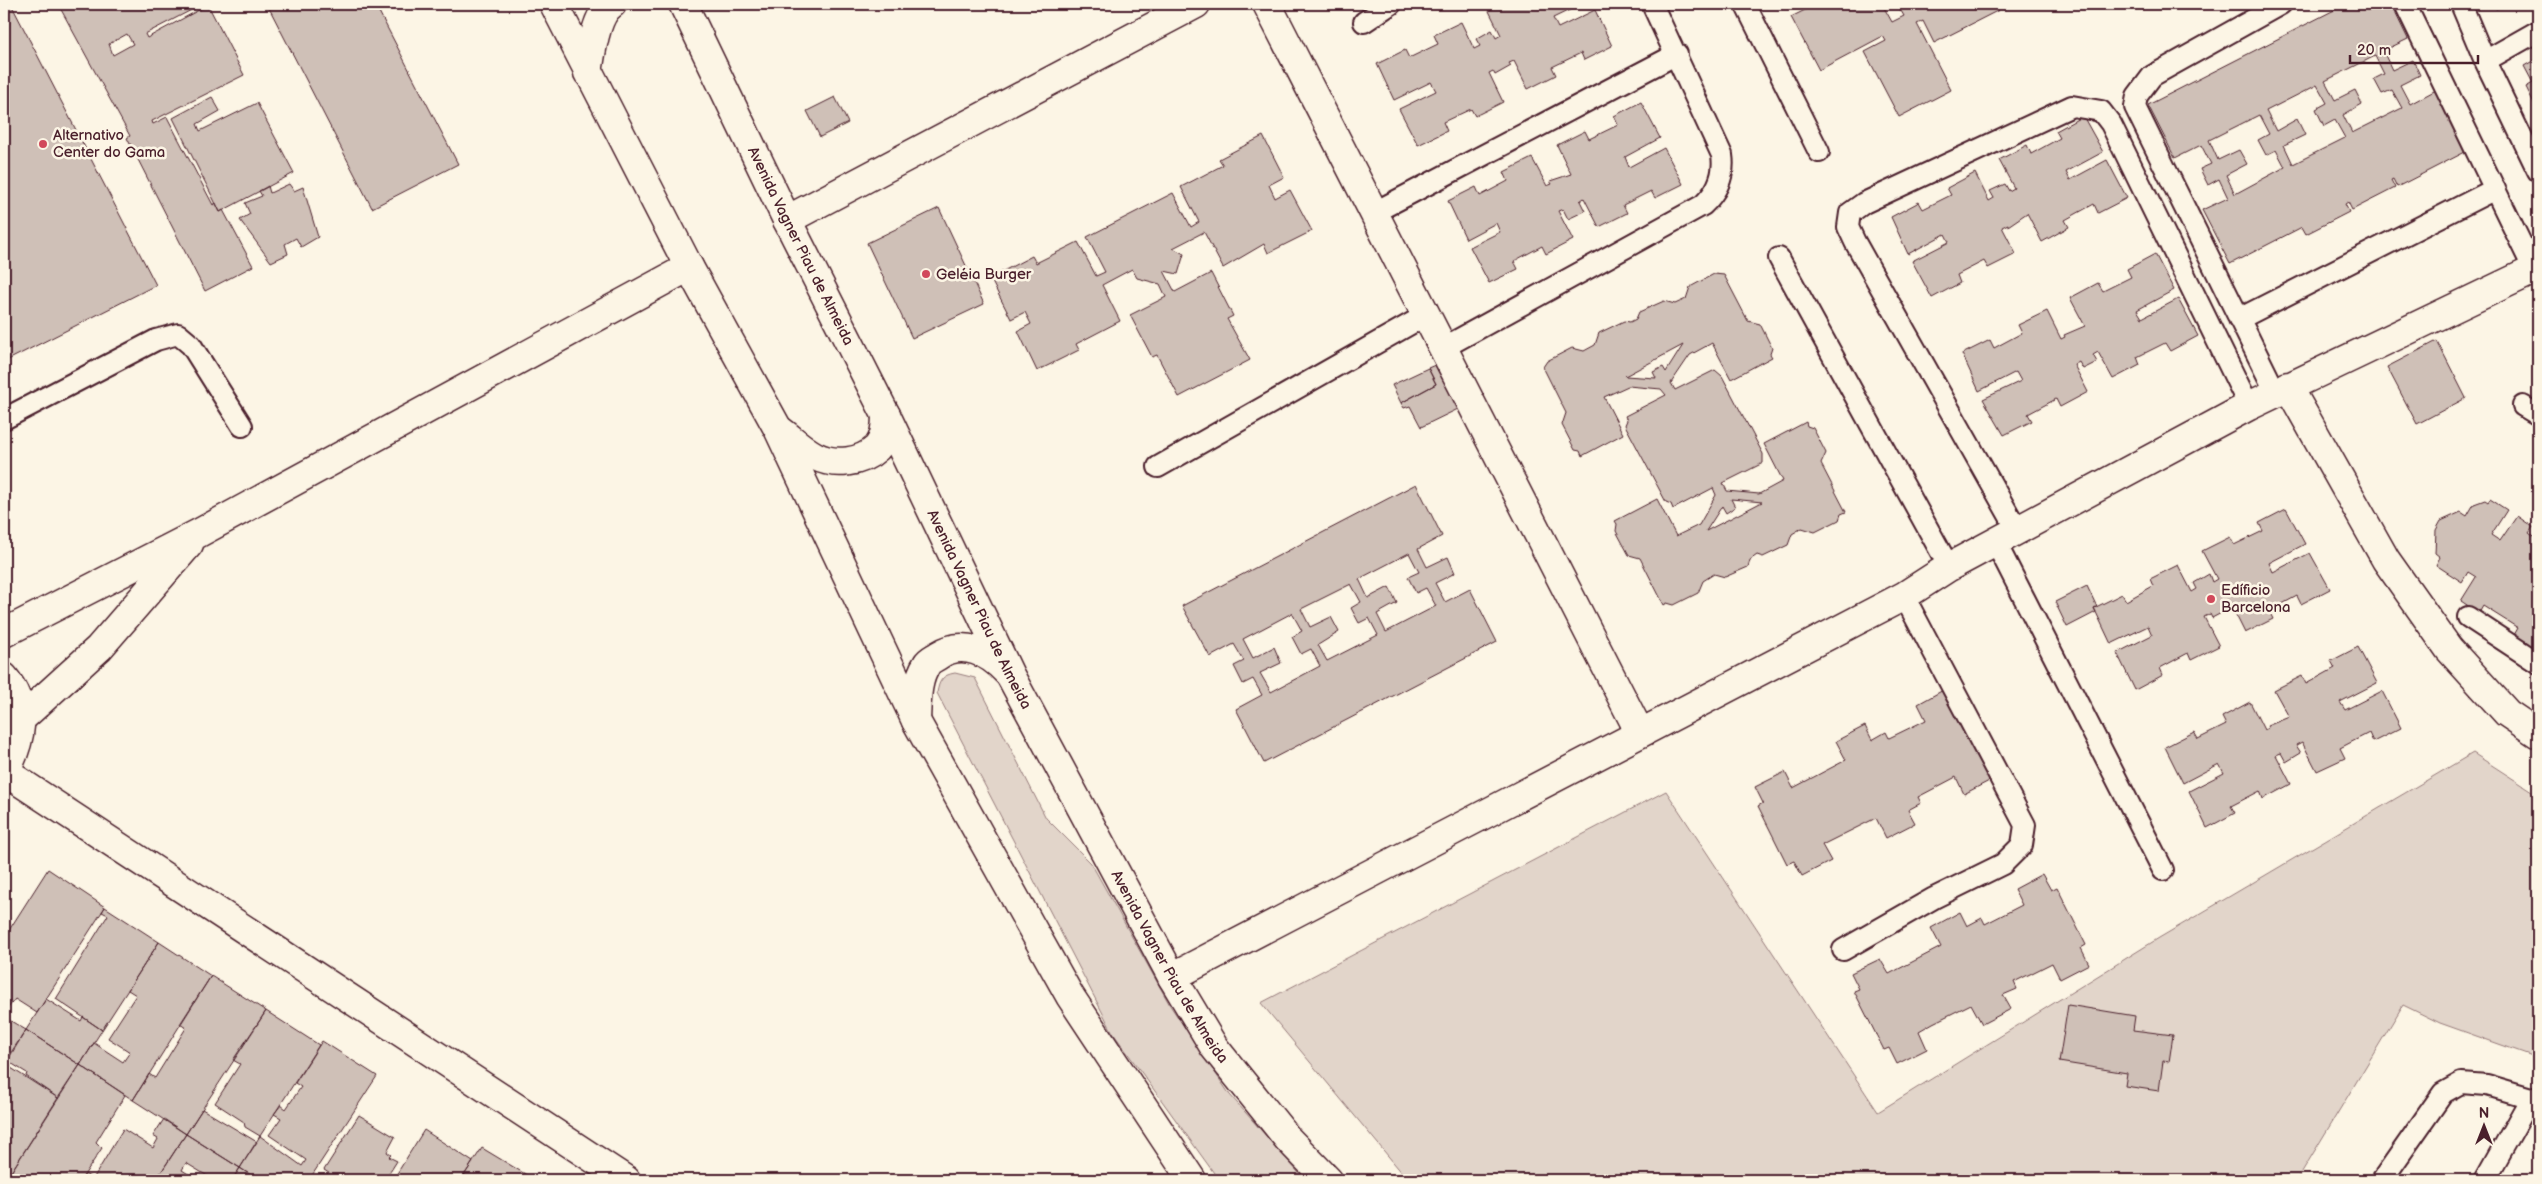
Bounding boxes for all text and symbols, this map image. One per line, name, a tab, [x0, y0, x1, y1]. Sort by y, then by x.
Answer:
scale bar	[2350, 32, 2477, 64]
text: 20 m	[2357, 41, 2391, 60]
place label: Alternativo Center do Gama	[53, 126, 165, 162]
marker: Alternativo Center do Gama	[37, 138, 49, 150]
street label: Avenida Vagner Piau de Almeida	[744, 143, 858, 348]
place label: Geléia Burger	[936, 265, 1032, 284]
marker: Geléia Burger	[920, 268, 932, 280]
street label: Avenida Vagner Piau de Almeida	[923, 506, 1036, 712]
place label: Edíficio Barcelona	[2221, 581, 2290, 617]
marker: Edíficio Barcelona	[2205, 593, 2217, 605]
street label: Avenida Vagner Piau de Almeida	[1107, 867, 1233, 1067]
north arrow	[2460, 1102, 2510, 1152]
text: N	[2479, 1105, 2489, 1122]

